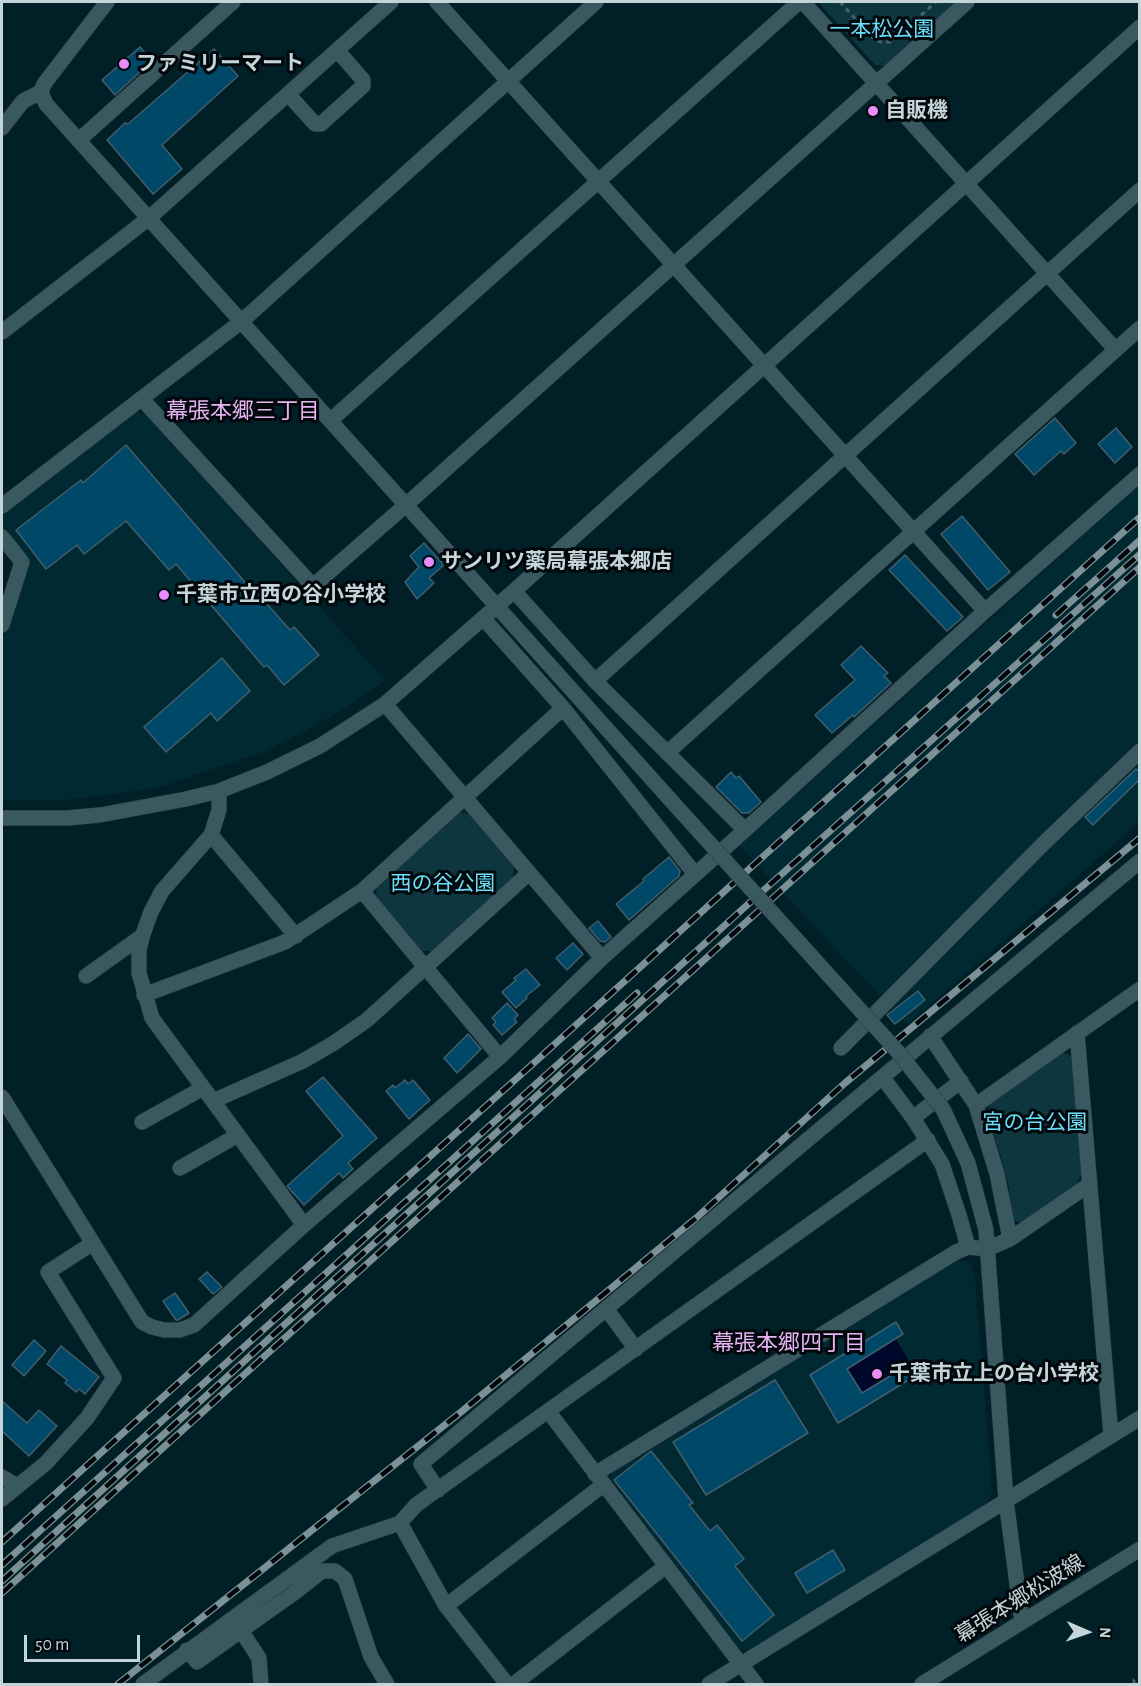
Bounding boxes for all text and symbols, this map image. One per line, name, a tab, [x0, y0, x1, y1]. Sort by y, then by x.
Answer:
park label: 一本松公園	[830, 17, 934, 43]
place label: ファミリーマート	[136, 51, 304, 77]
marker: ファミリーマート	[117, 57, 131, 71]
place label: 自販機	[885, 98, 948, 124]
marker: 自販機	[866, 104, 880, 118]
district label: 幕張本郷三丁目	[166, 398, 320, 424]
place label: サンリツ薬局幕張本郷店	[441, 549, 672, 575]
marker: サンリツ薬局幕張本郷店	[422, 555, 436, 569]
place label: 千葉市立西の谷小学校	[176, 582, 386, 608]
marker: 千葉市立西の谷小学校	[157, 588, 171, 602]
park label: 西の谷公園	[391, 871, 495, 897]
park label: 宮の台公園	[983, 1110, 1087, 1136]
district label: 幕張本郷四丁目	[712, 1330, 866, 1356]
place label: 千葉市立上の台小学校	[889, 1361, 1099, 1387]
marker: 千葉市立上の台小学校	[870, 1367, 884, 1381]
street label: 幕張本郷松波線	[951, 1549, 1089, 1649]
north arrow	[1057, 1602, 1117, 1662]
scale bar	[27, 1623, 142, 1661]
text: N	[1097, 1627, 1113, 1638]
text: 50 m	[35, 1636, 69, 1654]

